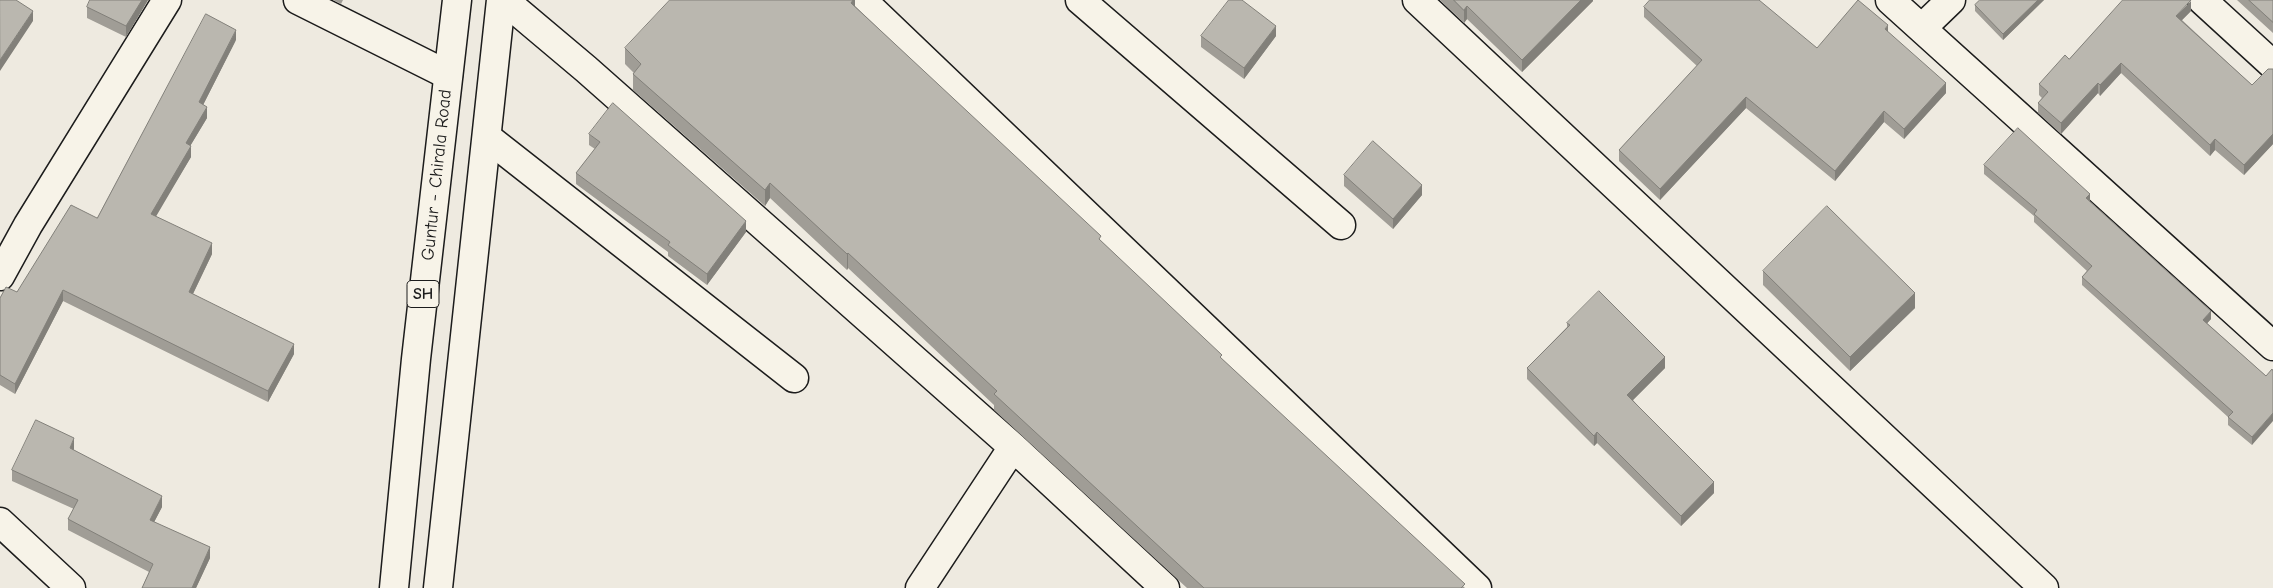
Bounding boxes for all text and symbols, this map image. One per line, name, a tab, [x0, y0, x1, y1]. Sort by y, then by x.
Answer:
street label: Guntur - Chirala Road	[417, 88, 457, 262]
road number: SH	[407, 280, 439, 308]

